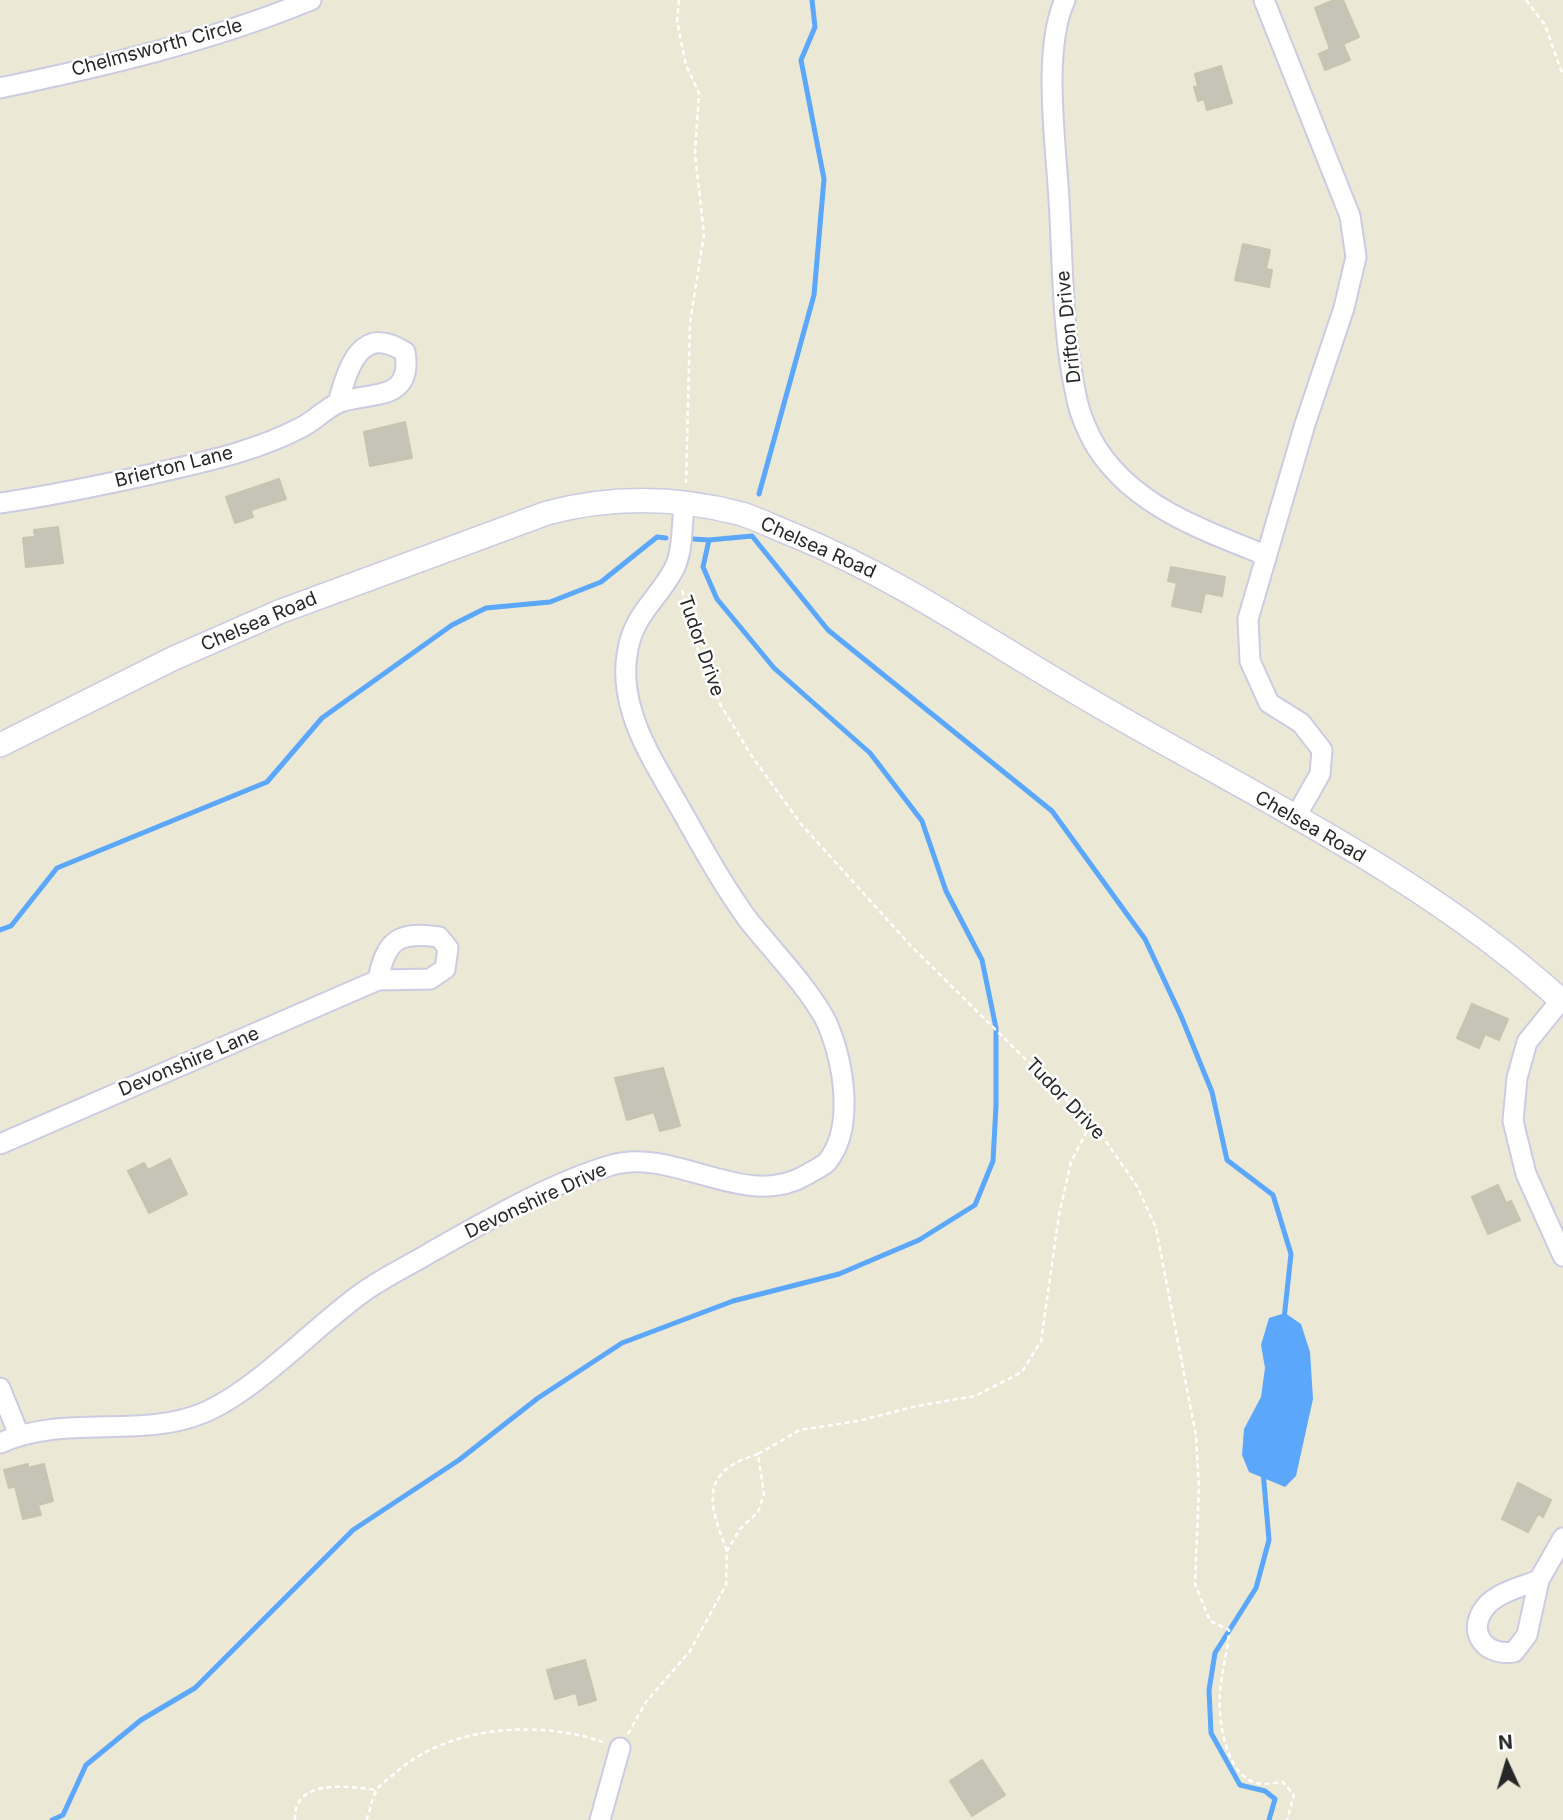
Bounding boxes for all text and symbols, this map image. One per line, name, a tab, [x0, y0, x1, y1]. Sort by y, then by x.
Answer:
street label: Chelmsworth Circle	[69, 14, 245, 82]
street label: Drifton Drive	[1052, 269, 1086, 385]
street label: Brierton Lane	[113, 441, 235, 493]
street label: Chelsea Road	[757, 512, 879, 584]
street label: Chelsea Road	[198, 587, 320, 657]
street label: Tudor Drive	[673, 593, 729, 699]
street label: Chelsea Road	[1251, 786, 1369, 868]
street label: Devonshire Lane	[115, 1022, 263, 1102]
street label: Tudor Drive	[1020, 1053, 1110, 1145]
street label: Devonshire Drive	[462, 1158, 610, 1244]
north arrow	[1472, 1729, 1542, 1799]
text: N	[1497, 1731, 1514, 1755]

